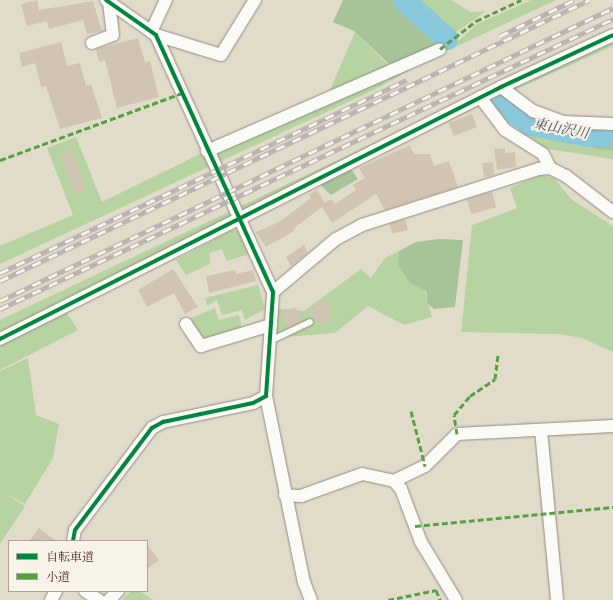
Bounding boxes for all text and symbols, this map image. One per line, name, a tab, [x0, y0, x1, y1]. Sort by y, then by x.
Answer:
water label: 東山沢川	[532, 114, 590, 142]
legend	[8, 540, 148, 592]
text: 自転車道	[46, 548, 94, 565]
text: 小道	[46, 568, 70, 585]

